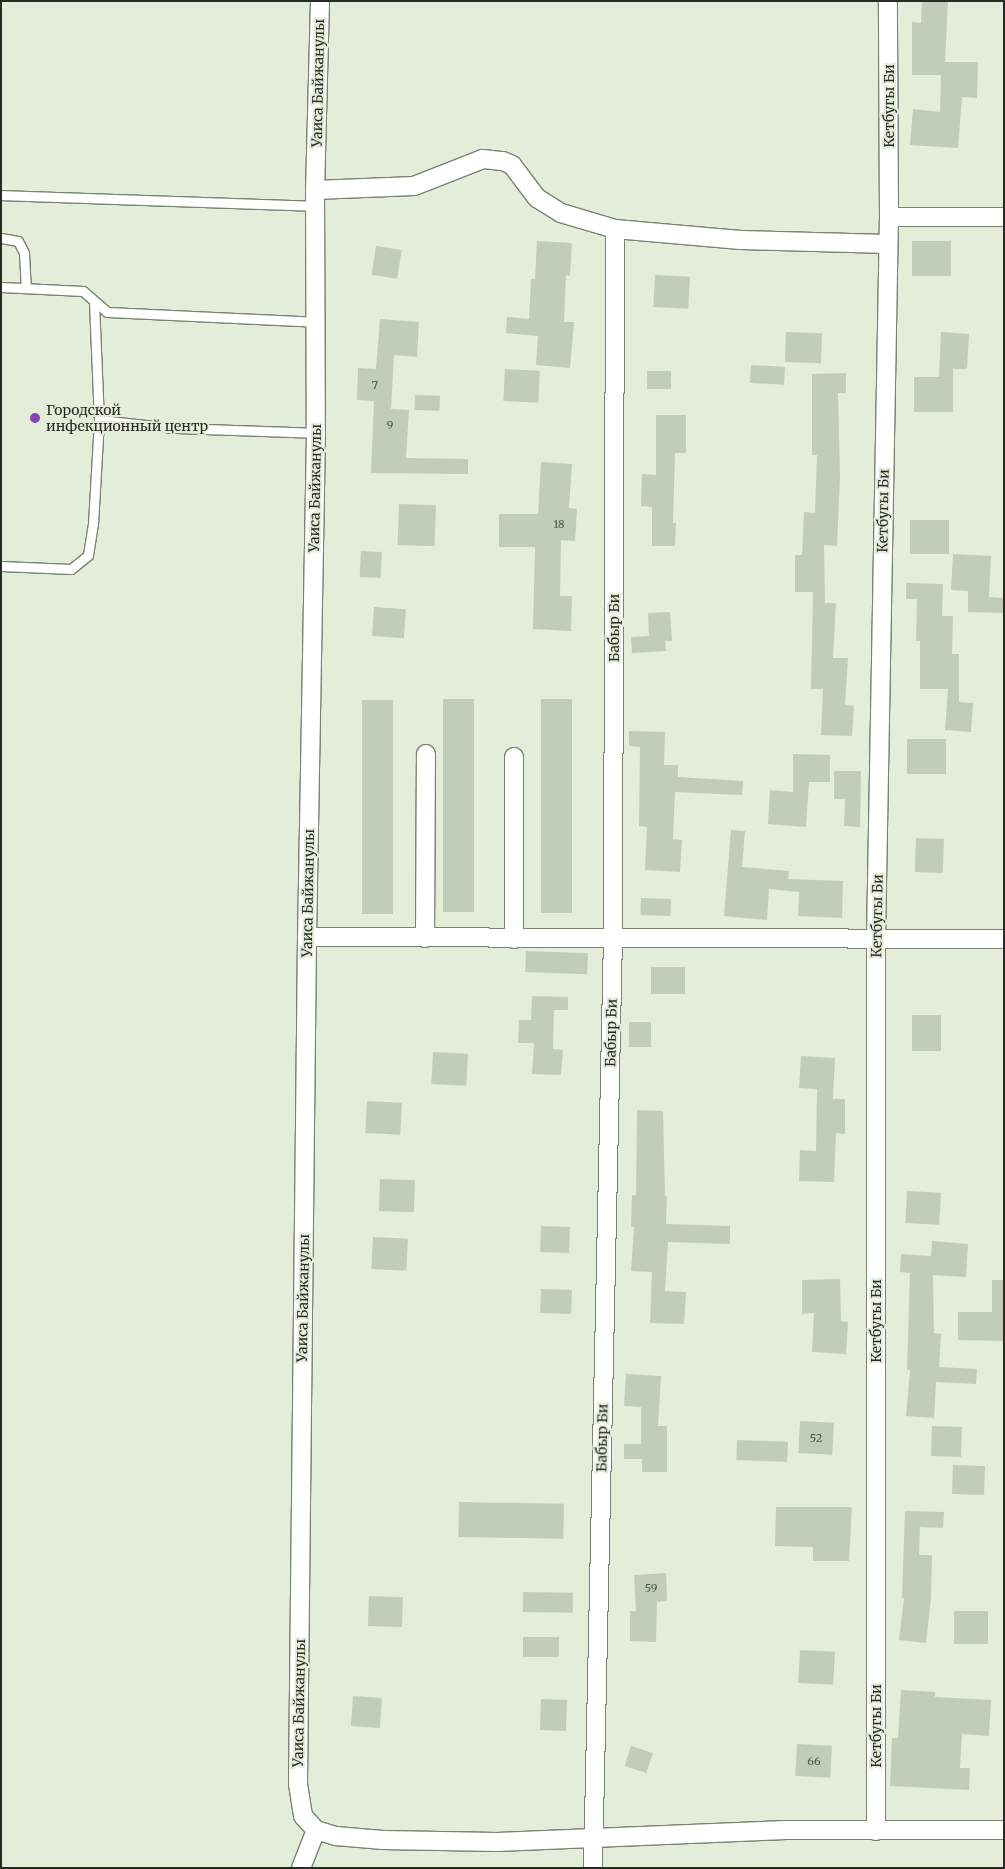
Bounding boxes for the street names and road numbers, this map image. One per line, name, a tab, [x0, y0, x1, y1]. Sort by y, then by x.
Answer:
street label: Уаиса Байжанулы	[308, 19, 328, 147]
street label: Кетбугы Би	[881, 64, 897, 148]
street label: Уаиса Байжанулы	[305, 424, 325, 552]
street label: Кетбугы Би	[874, 469, 892, 553]
street label: Бабыр Би	[606, 594, 622, 662]
street label: Уаиса Байжанулы	[298, 829, 318, 957]
street label: Кетбугы Би	[868, 874, 886, 958]
street label: Бабыр Би	[602, 999, 620, 1067]
street label: Уаиса Байжанулы	[293, 1234, 313, 1362]
street label: Кетбугы Би	[868, 1279, 884, 1363]
street label: Бабыр Би	[593, 1404, 611, 1472]
street label: Уаиса Байжанулы	[289, 1639, 309, 1767]
street label: Кетбугы Би	[868, 1684, 884, 1768]

